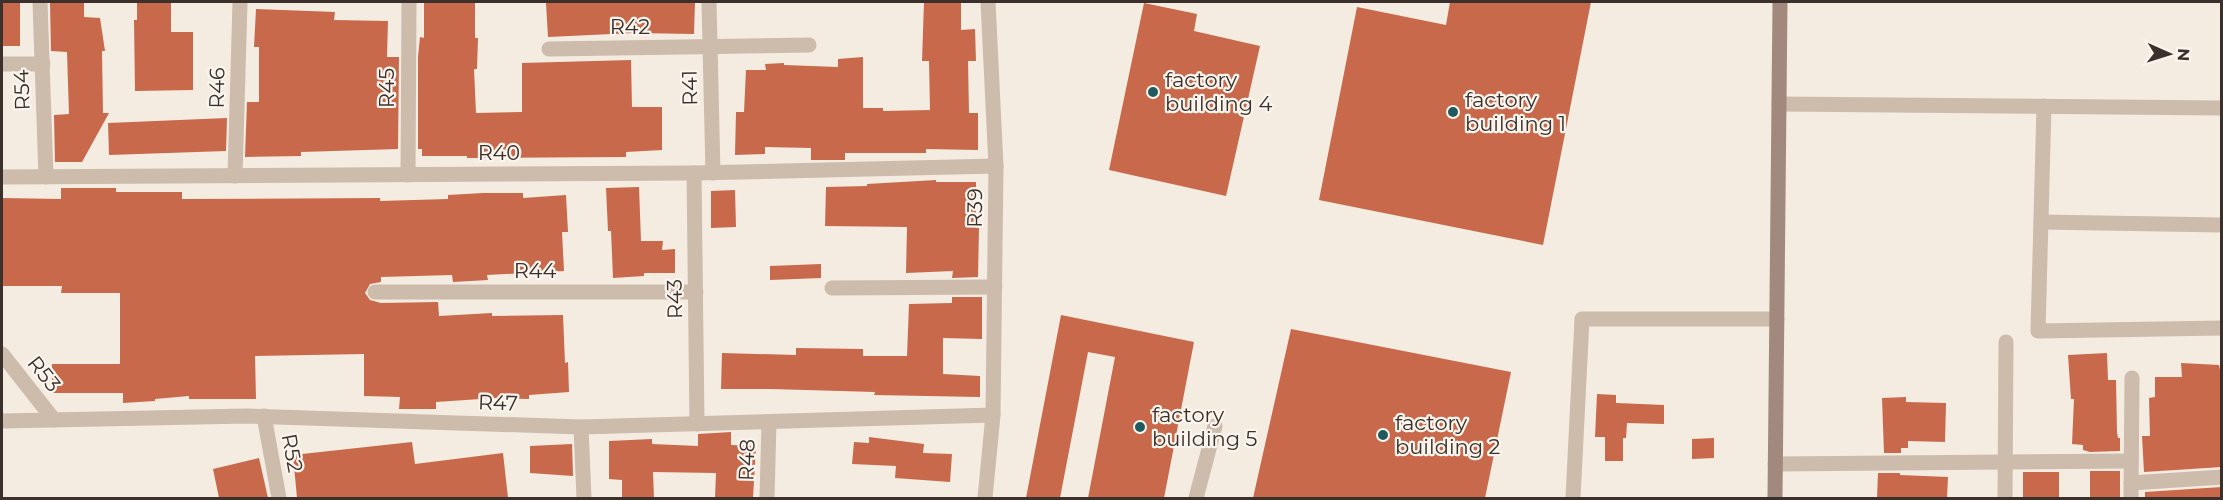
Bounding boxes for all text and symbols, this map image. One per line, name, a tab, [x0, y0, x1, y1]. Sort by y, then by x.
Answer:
street label: R42	[610, 14, 650, 39]
north arrow	[2139, 24, 2199, 84]
text: N	[2174, 48, 2193, 62]
street label: R46	[204, 67, 229, 109]
place label: factory building 4	[1165, 67, 1273, 116]
street label: R45	[374, 68, 399, 108]
street label: R54	[8, 69, 35, 111]
street label: R41	[677, 70, 702, 106]
marker: factory building 4	[1146, 85, 1160, 99]
place label: factory building 1	[1465, 87, 1566, 136]
marker: factory building 1	[1446, 105, 1460, 119]
street label: R40	[478, 140, 520, 165]
street label: R39	[962, 188, 987, 228]
street label: R44	[514, 258, 556, 283]
street label: R43	[662, 279, 687, 319]
street label: R53	[22, 351, 66, 397]
street label: R47	[478, 389, 518, 416]
place label: factory building 5	[1152, 402, 1258, 451]
place label: factory building 2	[1395, 410, 1501, 459]
marker: factory building 5	[1133, 420, 1147, 434]
marker: factory building 2	[1376, 428, 1390, 442]
street label: R52	[277, 431, 308, 474]
street label: R48	[733, 438, 760, 482]

